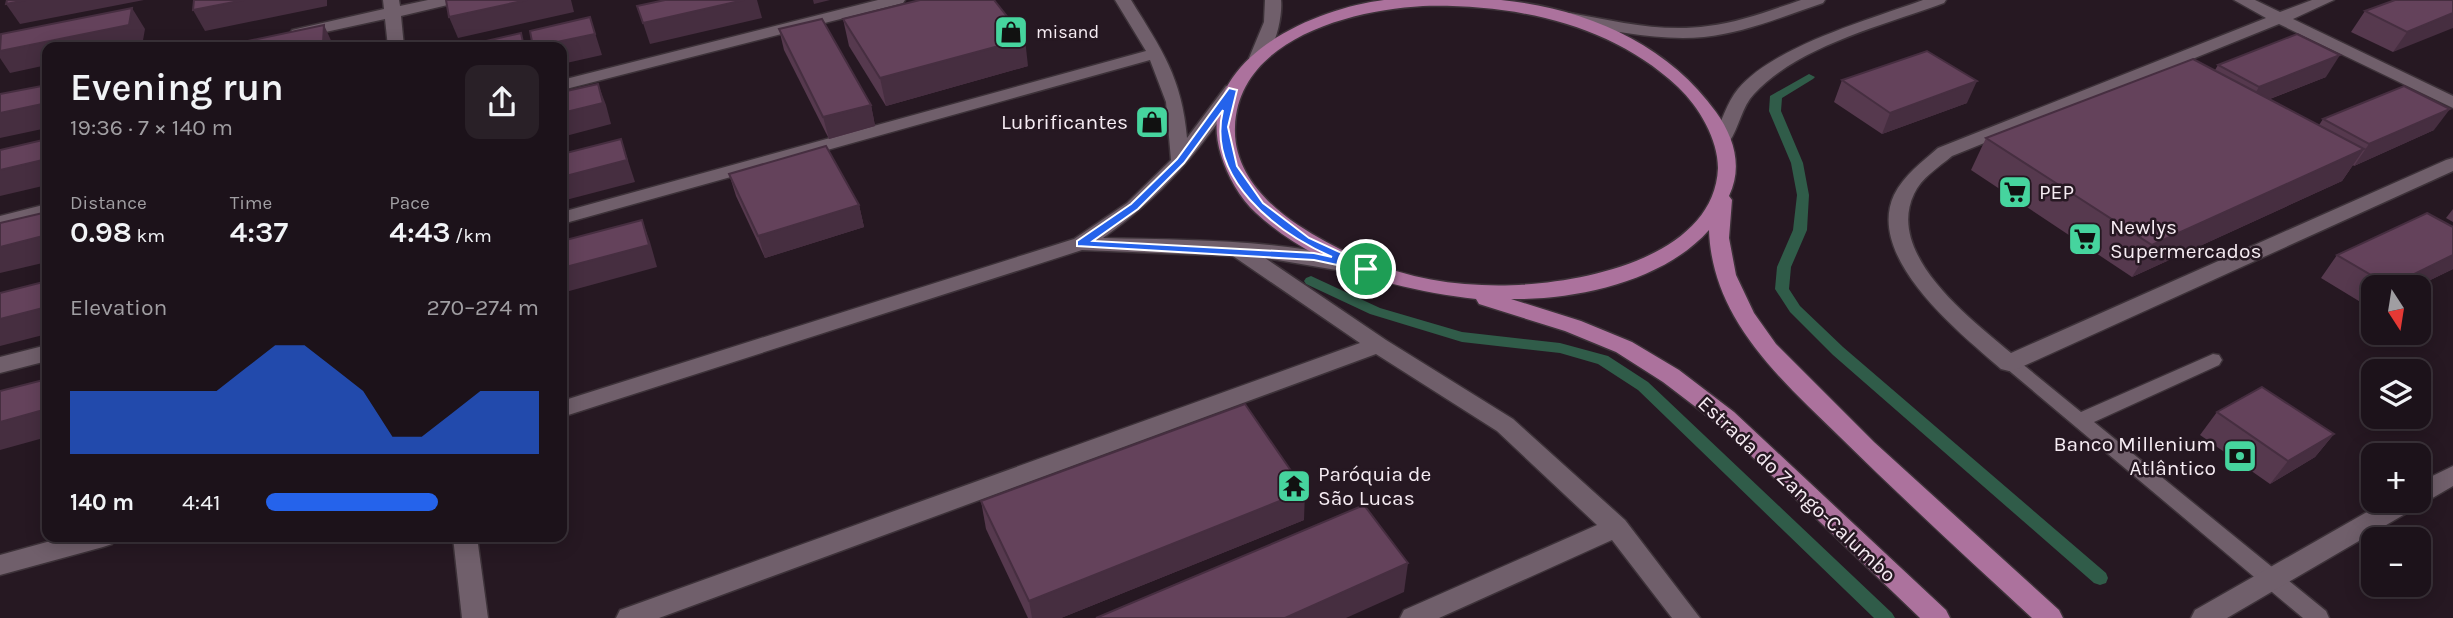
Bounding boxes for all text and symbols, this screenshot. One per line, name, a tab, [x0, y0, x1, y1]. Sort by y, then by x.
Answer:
shop icon: misand	[992, 13, 1030, 51]
place label: misand	[1036, 21, 1099, 43]
text: Evening run	[70, 65, 284, 110]
button: share	[465, 65, 539, 139]
shop icon: Lubrificantes	[1133, 103, 1171, 141]
place label: Lubrificantes	[1001, 110, 1128, 134]
text: 19:36 · 7 × 140 m	[70, 114, 233, 141]
supermarket icon: PEP	[1996, 173, 2034, 211]
place label: PEP	[2039, 180, 2074, 204]
text: Distance	[70, 192, 147, 214]
text: Time	[230, 192, 272, 214]
text: Pace	[389, 192, 430, 214]
text: 0.98	[70, 214, 132, 250]
text: 4:37	[230, 214, 288, 250]
text: 4:43	[389, 214, 451, 250]
place label: Newlys Supermercados	[2110, 215, 2261, 263]
supermarket icon: Newlys Supermercados	[2066, 220, 2104, 258]
text: km	[132, 225, 165, 247]
text: /km	[451, 225, 492, 247]
pin	[1336, 239, 1396, 299]
icon: arrive	[1347, 250, 1385, 288]
north arrow	[2361, 275, 2431, 345]
map controls	[2361, 275, 2431, 597]
text: Elevation	[70, 294, 167, 321]
text: 270–274 m	[426, 294, 539, 321]
button: layers	[2361, 359, 2431, 429]
street label: Estrada do Zango-Calumbo	[1693, 391, 1901, 587]
place label: Banco Millenium Atlântico	[2054, 432, 2216, 480]
bank icon: Banco Millenium Atlântico	[2221, 437, 2259, 475]
button: +	[2361, 443, 2431, 513]
place label: Paróquia de São Lucas	[1318, 462, 1431, 510]
temple icon: Paróquia de São Lucas	[1275, 467, 1313, 505]
text: 140 m	[70, 489, 134, 516]
text: 4:41	[182, 489, 221, 516]
button: −	[2361, 527, 2431, 597]

